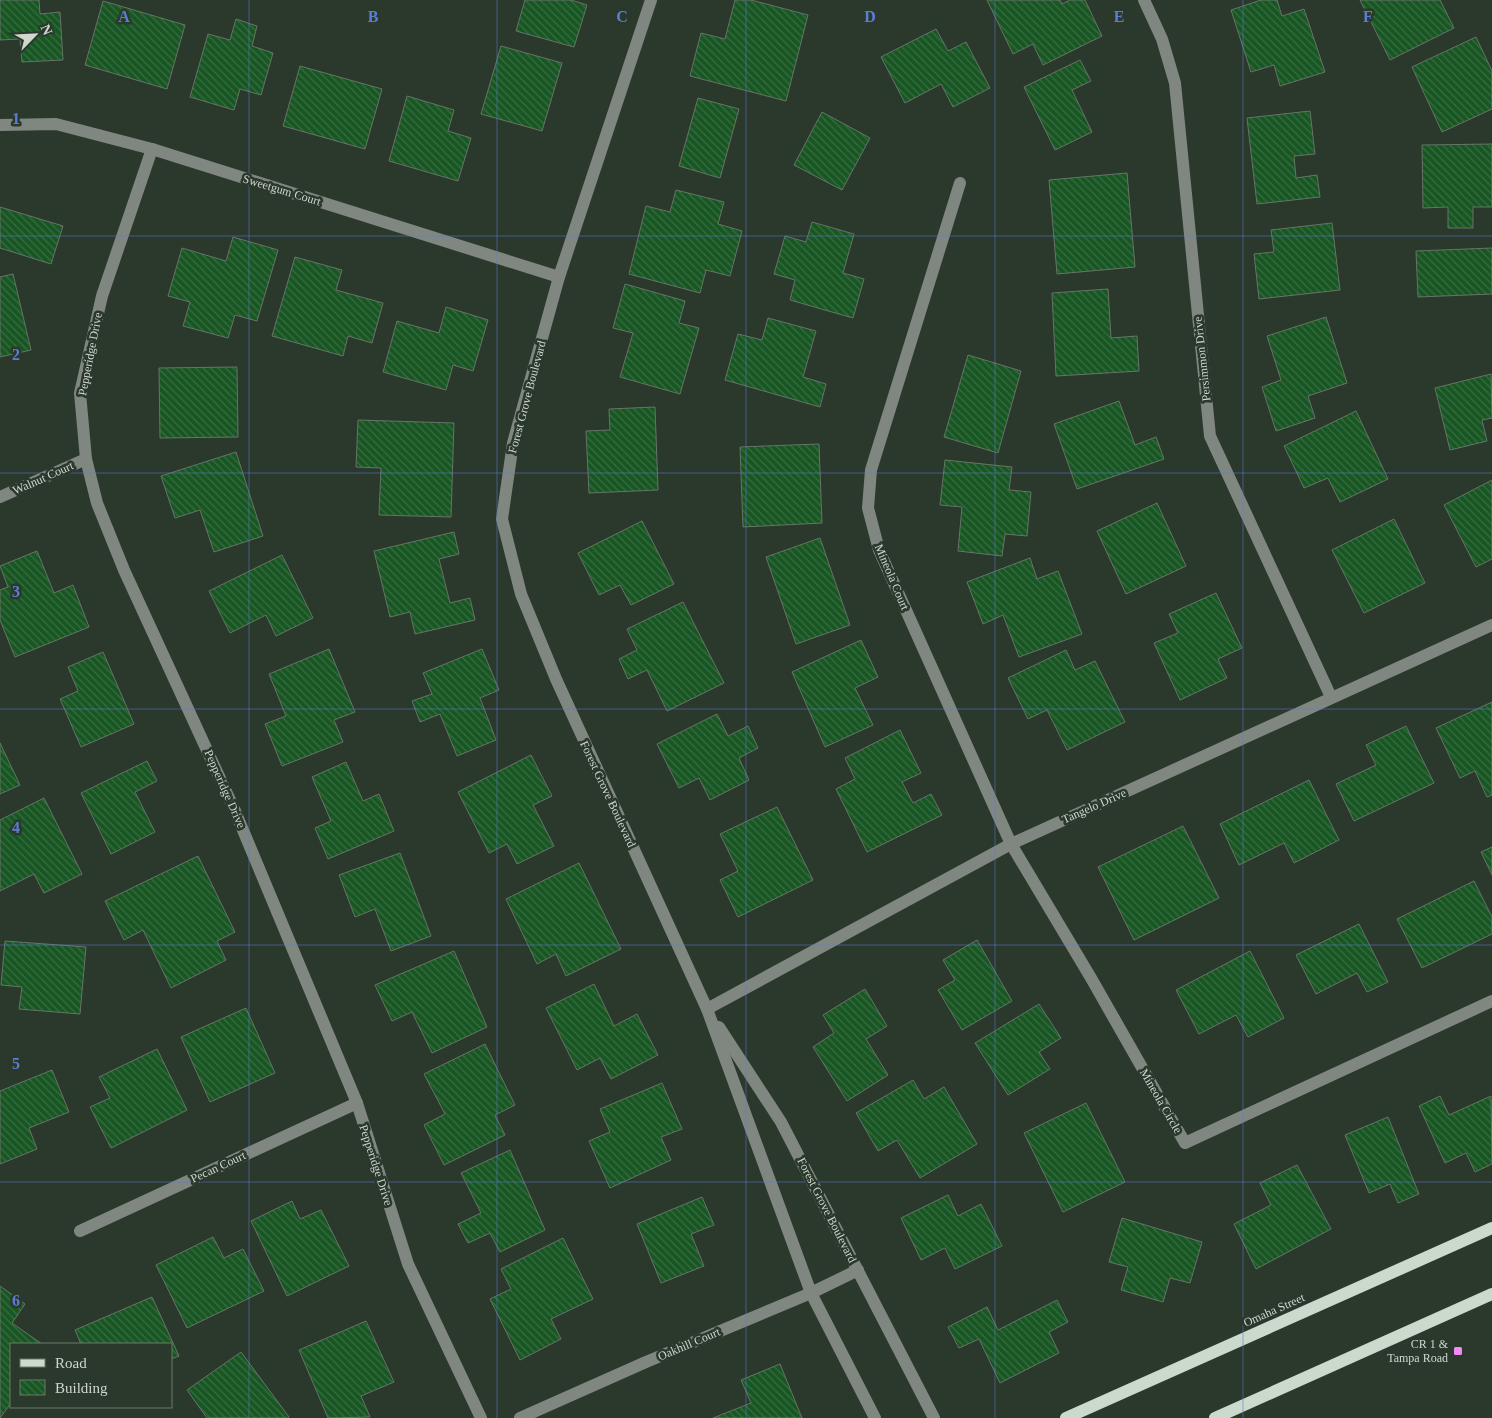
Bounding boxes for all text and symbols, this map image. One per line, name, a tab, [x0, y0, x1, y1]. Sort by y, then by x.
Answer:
text: A	[118, 8, 130, 25]
text: B	[368, 8, 379, 25]
text: C	[616, 8, 628, 25]
text: D	[864, 8, 876, 25]
text: E	[1114, 8, 1124, 25]
text: F	[1363, 8, 1373, 25]
north arrow	[10, 10, 60, 60]
text: N	[38, 22, 55, 38]
text: 1	[12, 110, 20, 127]
street label: Sweetgum Court	[241, 171, 323, 209]
street label: Pepperidge Drive	[75, 311, 105, 397]
street label: Persimmon Drive	[1191, 316, 1213, 402]
street label: Forest Grove Boulevard	[505, 339, 549, 455]
text: 2	[12, 346, 20, 363]
street label: Walnut Court	[11, 458, 76, 498]
street label: Mineola Court	[872, 542, 912, 613]
text: 3	[12, 583, 20, 600]
street label: Forest Grove Boulevard	[577, 738, 639, 850]
street label: Pepperidge Drive	[201, 748, 249, 830]
street label: Tangelo Drive	[1060, 786, 1128, 826]
text: 4	[12, 819, 20, 836]
text: 5	[12, 1055, 20, 1072]
street label: Mineola Circle	[1137, 1066, 1185, 1136]
street label: Pepperidge Drive	[356, 1123, 396, 1207]
street label: Pecan Court	[188, 1148, 248, 1186]
street label: Forest Grove Boulevard	[794, 1155, 860, 1265]
street label: Omaha Street	[1241, 1290, 1307, 1330]
text: 6	[12, 1292, 20, 1309]
street label: Oakhill Court	[656, 1324, 723, 1363]
place label: CR 1 & Tampa Road	[1387, 1337, 1449, 1365]
legend	[10, 1343, 172, 1408]
marker: CR 1 & Tampa Road	[1452, 1345, 1464, 1357]
text: Road	[55, 1355, 87, 1371]
text: Building	[55, 1380, 108, 1396]

